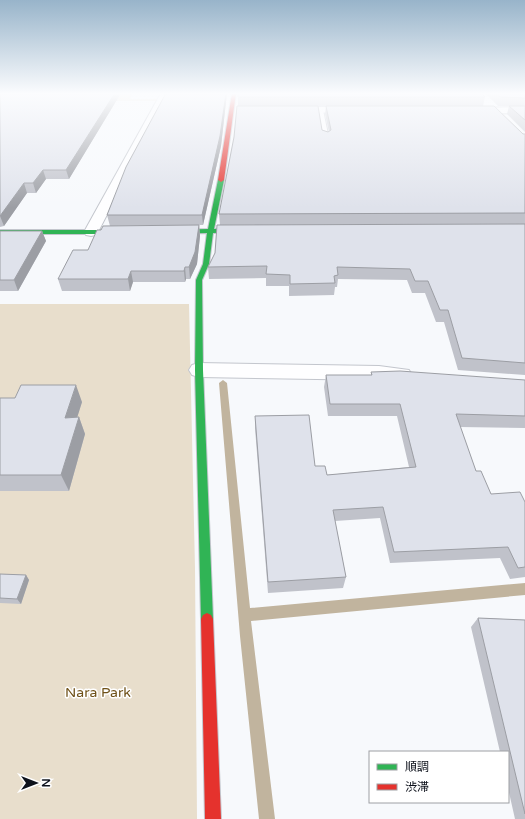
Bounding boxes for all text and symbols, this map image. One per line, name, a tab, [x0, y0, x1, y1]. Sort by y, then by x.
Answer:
park label: Nara Park	[65, 684, 131, 701]
legend	[369, 751, 509, 803]
text: 順調	[405, 760, 429, 774]
north arrow	[16, 763, 56, 803]
text: N	[39, 779, 52, 787]
text: 渋滞	[405, 780, 429, 794]

